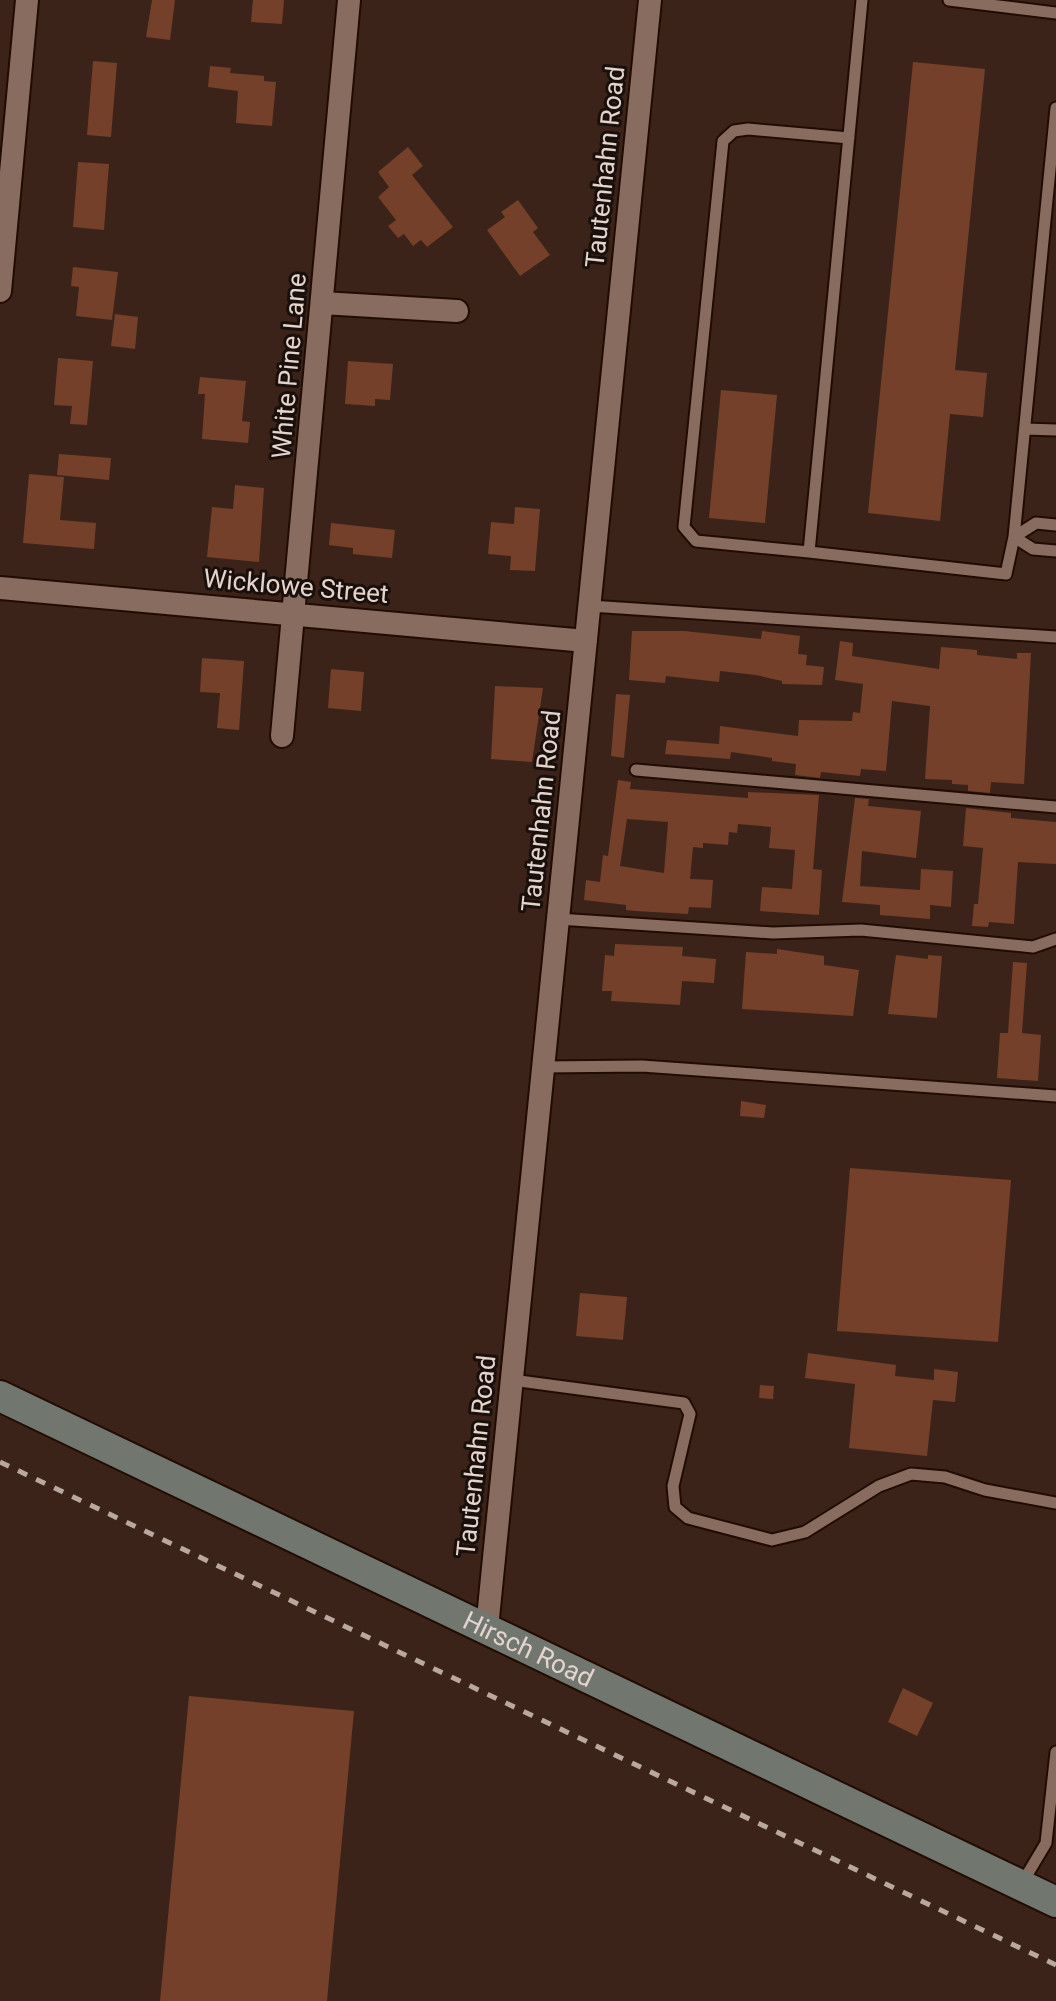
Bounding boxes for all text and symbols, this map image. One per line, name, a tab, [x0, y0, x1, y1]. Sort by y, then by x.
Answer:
street label: Tautenhahn Road	[580, 65, 630, 269]
street label: White Pine Lane	[266, 272, 312, 460]
street label: Wicklowe Street	[202, 563, 390, 609]
street label: Tautenhahn Road	[516, 709, 566, 913]
street label: Tautenhahn Road	[451, 1354, 501, 1558]
street label: Hirsch Road	[458, 1605, 599, 1693]

